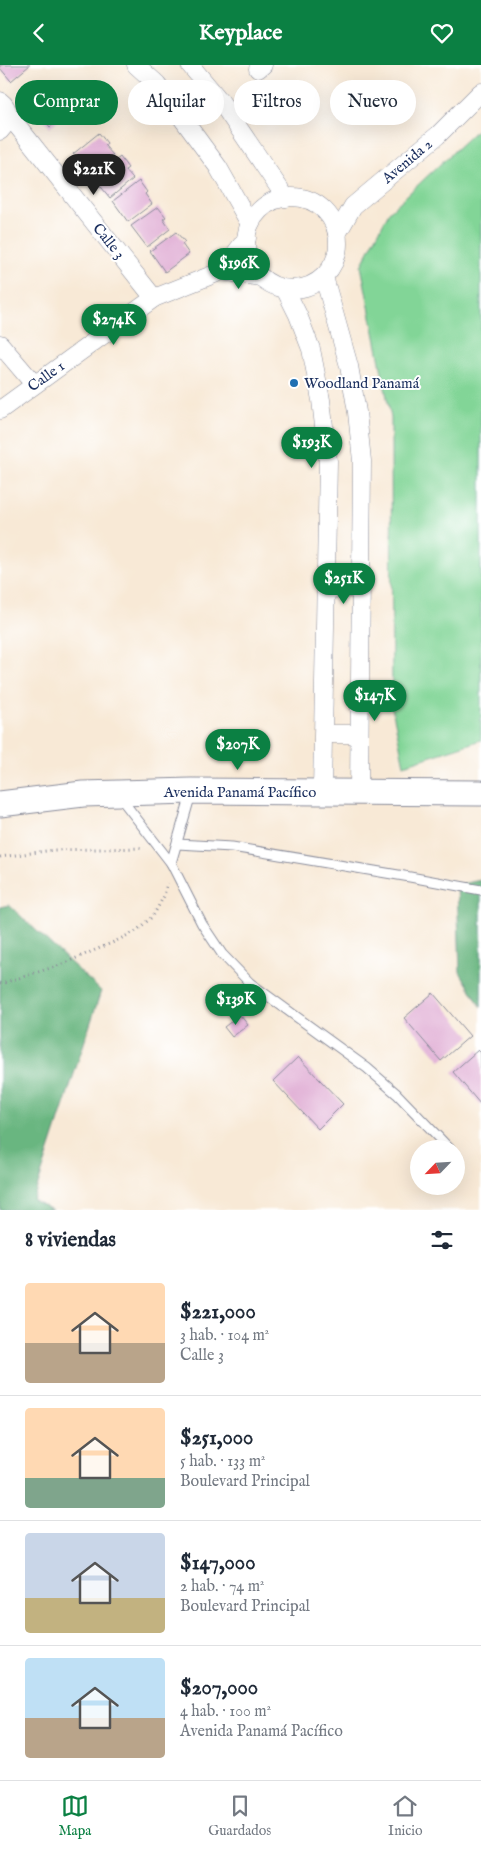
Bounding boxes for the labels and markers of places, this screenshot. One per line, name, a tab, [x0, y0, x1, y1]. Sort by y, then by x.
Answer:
pin: $221K	[59, 153, 129, 196]
pin: $196K	[204, 247, 274, 290]
pin: $274K	[79, 303, 149, 346]
place label: Woodland Panamá	[304, 374, 420, 393]
marker: Woodland Panamá	[288, 377, 300, 389]
pin: $193K	[277, 427, 347, 469]
pin: $251K	[309, 563, 379, 605]
pin: $147K	[340, 679, 410, 722]
pin: $207K	[203, 729, 273, 771]
pin: $139K	[201, 983, 271, 1026]

